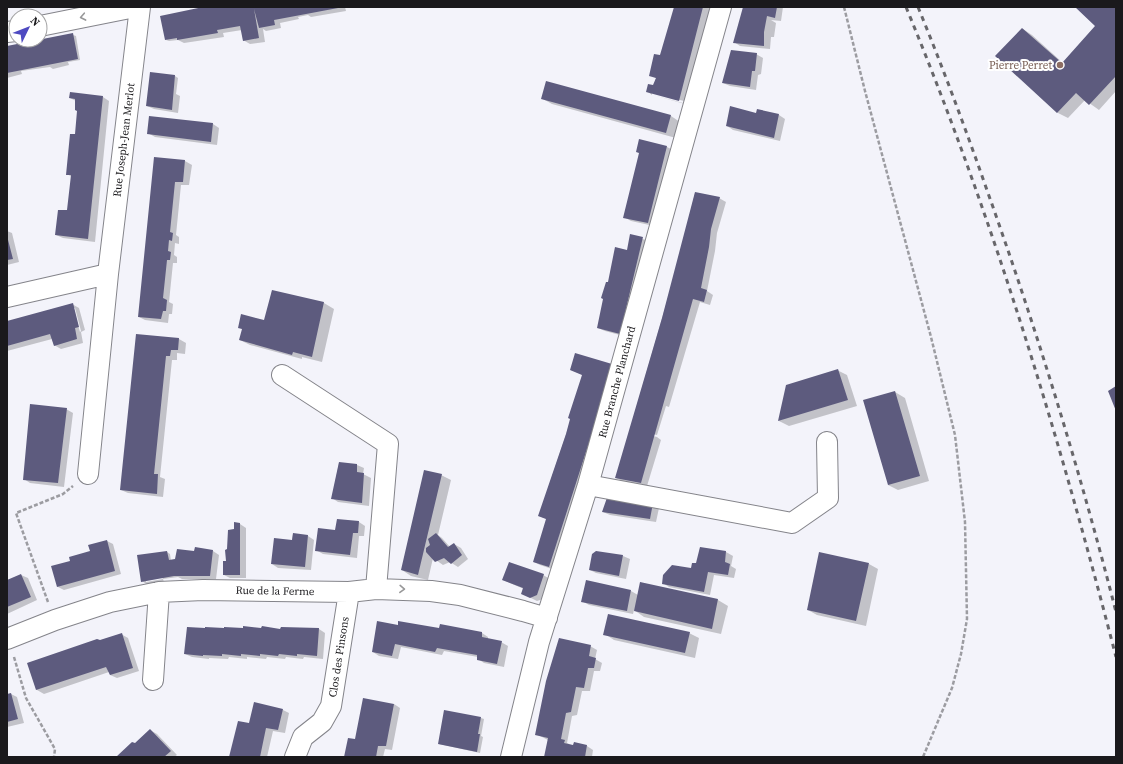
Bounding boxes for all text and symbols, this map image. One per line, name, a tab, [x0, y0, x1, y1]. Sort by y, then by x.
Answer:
north arrow	[8, 8, 48, 48]
text: N	[27, 13, 43, 30]
one-way arrow	[80, 13, 86, 21]
place label: Pierre Perret	[989, 58, 1052, 73]
marker: Pierre Perret	[1055, 60, 1065, 70]
street label: Rue Joseph-Jean Merlot	[110, 82, 138, 198]
street label: Rue Branche Planchard	[595, 324, 639, 440]
street label: Rue de la Ferme	[235, 583, 315, 599]
one-way arrow	[399, 585, 405, 594]
street label: Clos des Pinsons	[325, 615, 353, 698]

